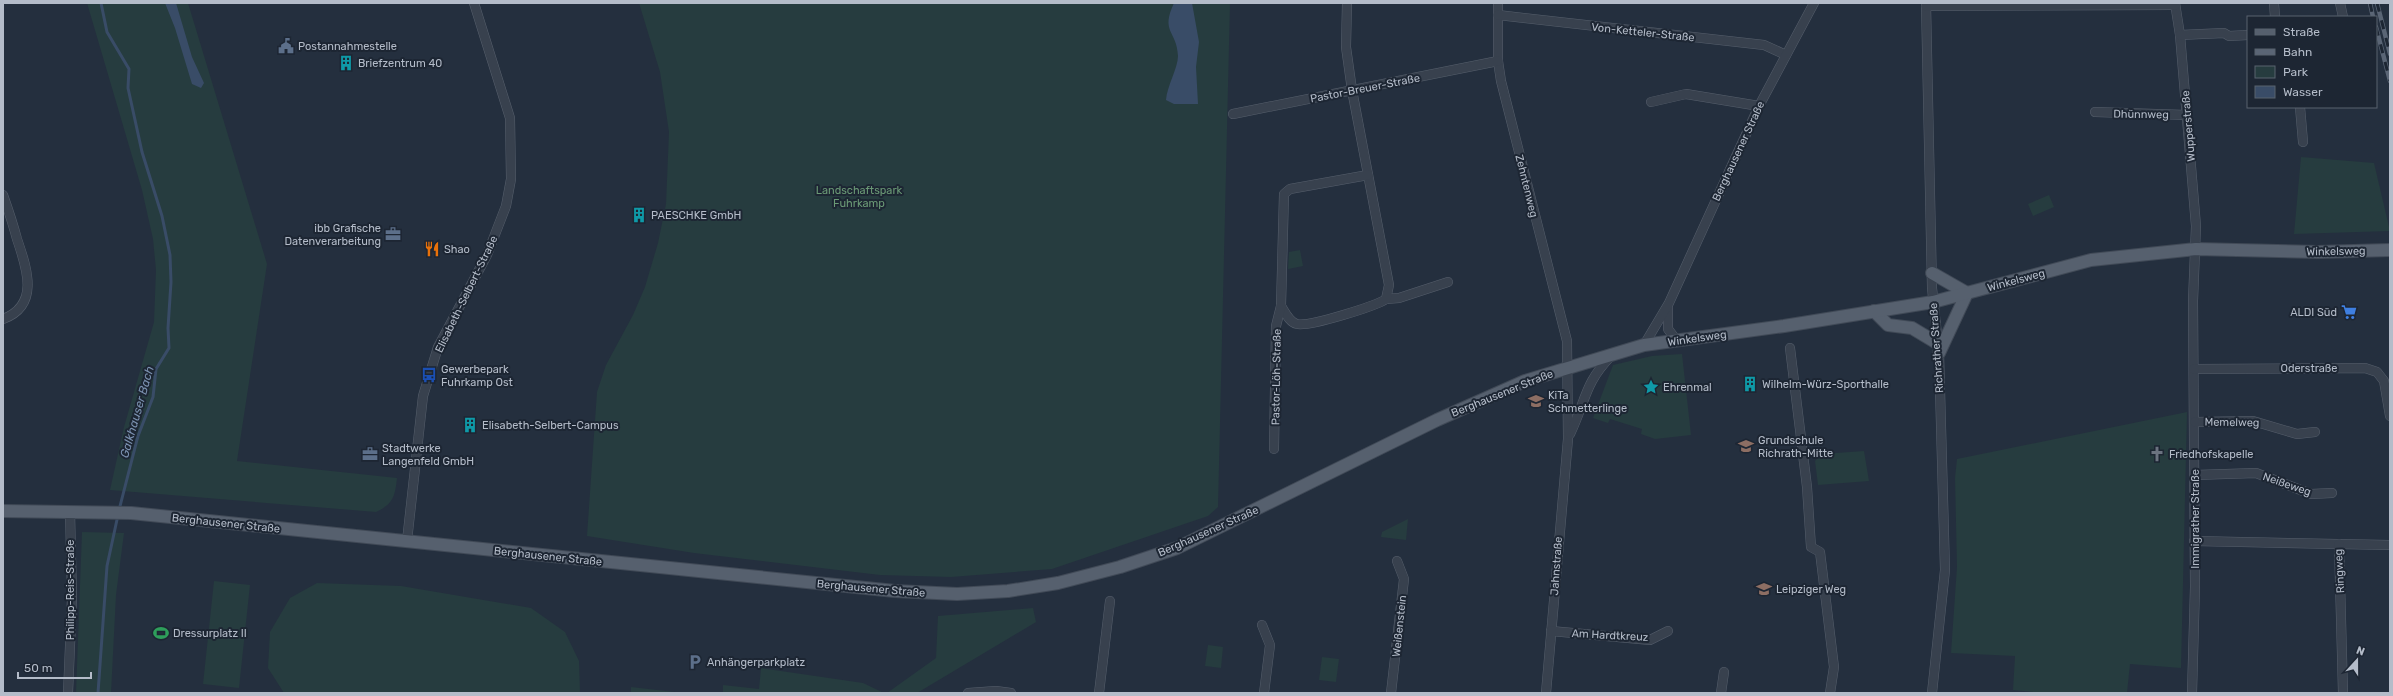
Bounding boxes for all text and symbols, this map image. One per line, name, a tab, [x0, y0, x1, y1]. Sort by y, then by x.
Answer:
legend	[2247, 16, 2377, 108]
street label: Von-Ketteler-Straße	[1591, 21, 1695, 44]
text: Straße	[2283, 25, 2320, 39]
public building icon: Postannahmestelle	[277, 37, 295, 55]
place label: Postannahmestelle	[298, 40, 397, 53]
text: Bahn	[2283, 45, 2312, 59]
building icon: Briefzentrum 40	[337, 54, 355, 72]
place label: Briefzentrum 40	[358, 57, 442, 70]
text: Park	[2283, 65, 2309, 79]
street label: Pastor-Breuer-Straße	[1309, 71, 1421, 106]
text: Wasser	[2283, 85, 2323, 99]
street label: Wupperstraße	[2179, 90, 2198, 162]
street label: Berghausener Straße	[1710, 99, 1767, 203]
street label: Dhünnweg	[2113, 108, 2169, 121]
street label: Zehntenweg	[1512, 153, 1541, 219]
park label: Landschaftspark Fuhrkamp	[816, 184, 903, 210]
building icon: PAESCHKE GmbH	[630, 206, 648, 224]
place label: PAESCHKE GmbH	[651, 209, 741, 222]
place label: ibb Grafische Datenverarbeitung	[285, 222, 381, 248]
office icon: ibb Grafische Datenverarbeitung	[384, 225, 402, 243]
street label: Elisabeth-Selbert-Straße	[432, 234, 500, 355]
restaurant icon: Shao	[423, 240, 441, 258]
place label: Shao	[444, 243, 470, 256]
street label: Winkelsweg	[2306, 244, 2366, 259]
street label: Winkelsweg	[1986, 267, 2046, 294]
street label: Richrather Straße	[1927, 302, 1946, 394]
supermarket icon: ALDI Süd	[2340, 303, 2358, 321]
place label: ALDI Süd	[2290, 306, 2337, 319]
street label: Winkelsweg	[1667, 328, 1727, 349]
street label: Pastor-Löh-Straße	[1269, 329, 1284, 425]
street label: Oderstraße	[2280, 362, 2338, 375]
place label: Gewerbepark Fuhrkamp Ost	[441, 363, 514, 389]
water label: Galkhauser Bach	[117, 364, 157, 460]
bus stop icon: Gewerbepark Fuhrkamp Ost	[420, 366, 438, 384]
street label: Berghausener Straße	[1449, 367, 1555, 420]
building icon: Wilhelm-Würz-Sporthalle	[1741, 375, 1759, 393]
place icon: Ehrenmal	[1642, 378, 1660, 396]
place label: Wilhelm-Würz-Sporthalle	[1762, 378, 1889, 391]
place label: Ehrenmal	[1663, 381, 1712, 394]
place label: KiTa Schmetterlinge	[1548, 389, 1627, 415]
school or university icon: KiTa Schmetterlinge	[1527, 392, 1545, 410]
building icon: Elisabeth-Selbert-Campus	[461, 416, 479, 434]
street label: Memelweg	[2204, 416, 2260, 429]
place label: Elisabeth-Selbert-Campus	[482, 419, 619, 432]
place label: Grundschule Richrath-Mitte	[1758, 434, 1833, 460]
school or university icon: Grundschule Richrath-Mitte	[1737, 437, 1755, 455]
place label: Stadtwerke Langenfeld GmbH	[382, 442, 474, 468]
office icon: Stadtwerke Langenfeld GmbH	[361, 445, 379, 463]
church icon: Friedhofskapelle	[2148, 445, 2166, 463]
place label: Friedhofskapelle	[2169, 448, 2253, 461]
street label: Immigrather Straße	[2189, 469, 2202, 569]
street label: Neißeweg	[2261, 470, 2313, 499]
street label: Berghausener Straße	[1156, 503, 1260, 560]
street label: Berghausener Straße	[171, 511, 281, 536]
street label: Jahnstraße	[1548, 536, 1565, 596]
street label: Philipp-Reis-Straße	[64, 540, 77, 640]
street label: Berghausener Straße	[493, 544, 603, 569]
street label: Ringweg	[2332, 548, 2347, 594]
street label: Berghausener Straße	[816, 577, 926, 600]
school or university icon: Leipziger Weg	[1755, 580, 1773, 598]
place label: Leipziger Weg	[1776, 583, 1846, 596]
street label: Weißenstein	[1390, 594, 1409, 658]
sports icon: Dressurplatz II	[152, 624, 170, 642]
place label: Dressurplatz II	[173, 627, 247, 640]
street label: Am Hardtkreuz	[1571, 627, 1649, 644]
north arrow	[2337, 640, 2377, 680]
text: N	[2354, 644, 2367, 659]
parking icon: Anhängerparkplatz	[686, 653, 704, 671]
scale bar	[18, 654, 91, 680]
place label: Anhängerparkplatz	[707, 656, 805, 669]
text: 50 m	[24, 661, 52, 675]

